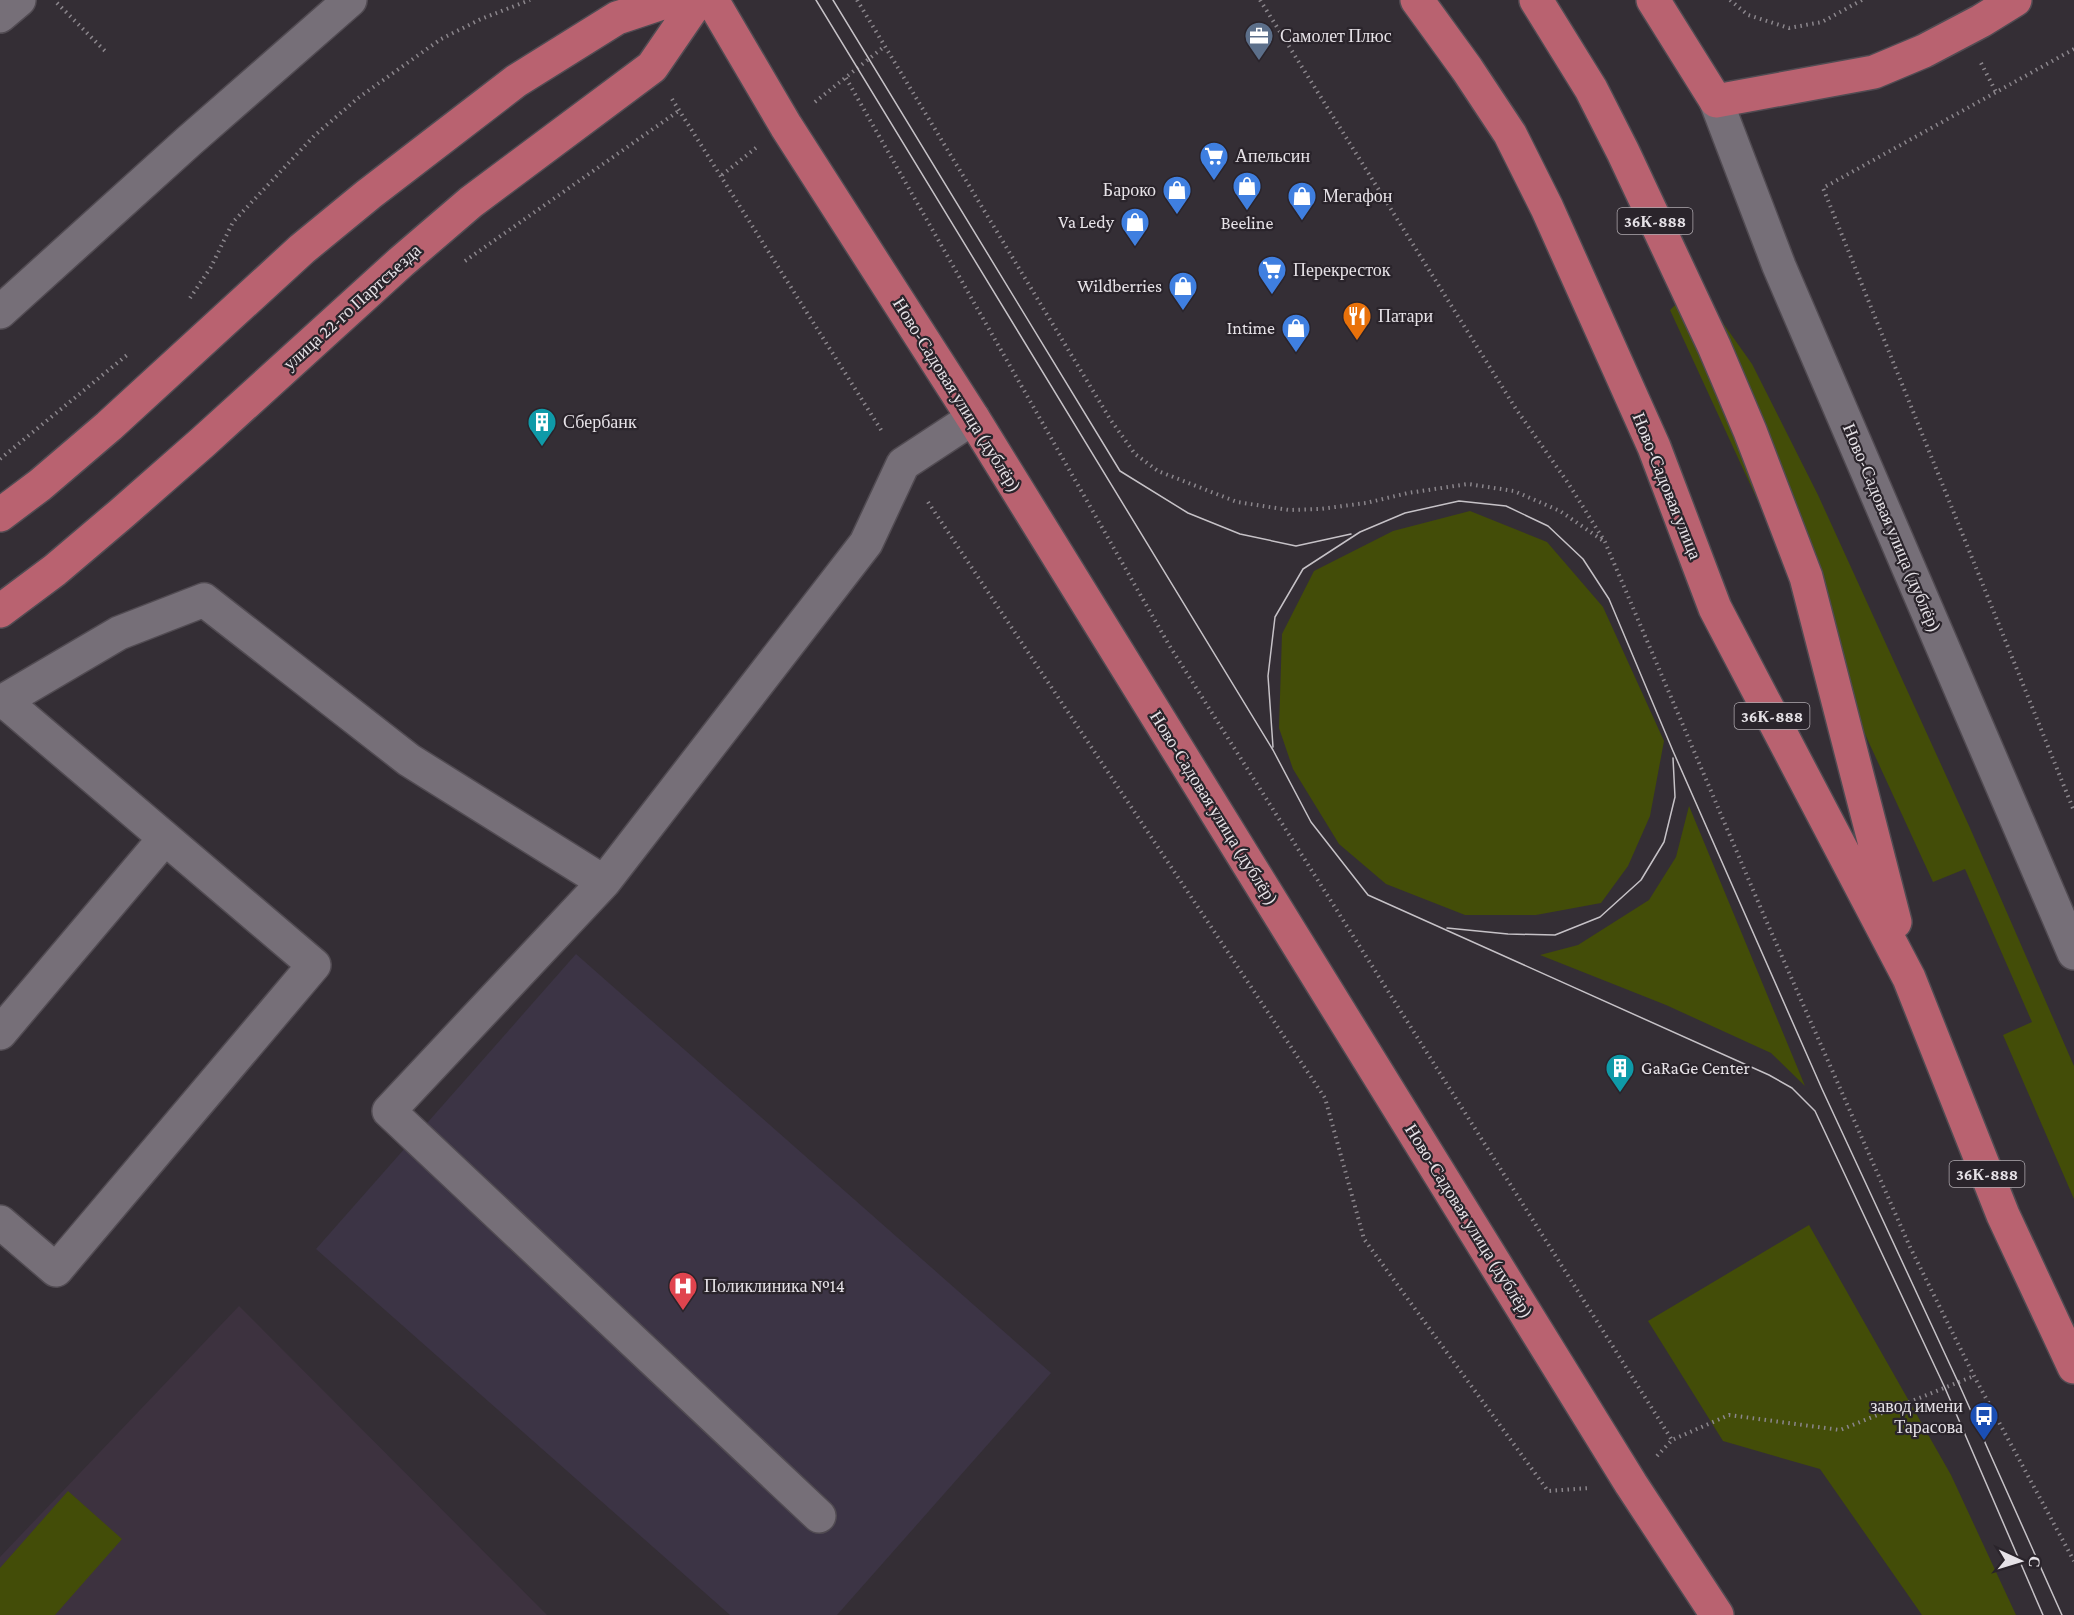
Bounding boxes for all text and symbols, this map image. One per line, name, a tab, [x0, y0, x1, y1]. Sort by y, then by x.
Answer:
office icon: Самолет Плюс	[1243, 20, 1275, 62]
place label: Самолет Плюс	[1280, 26, 1392, 46]
supermarket icon: Апельсин	[1198, 140, 1230, 182]
place label: Апельсин	[1235, 146, 1310, 166]
shop icon: Beeline	[1231, 170, 1263, 212]
shop icon: Бароко	[1161, 174, 1193, 216]
place label: Бароко	[1103, 180, 1156, 200]
shop icon: Мегафон	[1286, 180, 1318, 222]
place label: Мегафон	[1323, 186, 1393, 206]
shop icon: Va Ledy	[1119, 206, 1151, 248]
road number: 36К-888	[1618, 208, 1692, 234]
place label: Va Ledy	[1058, 212, 1115, 232]
place label: Beeline	[1221, 213, 1273, 233]
street label: улица 22-го Партсъезда	[279, 240, 425, 374]
supermarket icon: Перекресток	[1256, 254, 1288, 296]
place label: Перекресток	[1293, 260, 1391, 280]
shop icon: Wildberries	[1167, 270, 1199, 312]
place label: Wildberries	[1077, 276, 1162, 296]
street label: Ново-Садовая улица (дублёр)	[888, 294, 1025, 496]
restaurant icon: Патари	[1341, 300, 1373, 342]
place label: Патари	[1378, 306, 1434, 326]
shop icon: Intime	[1280, 312, 1312, 354]
place label: Intime	[1227, 318, 1275, 338]
building icon: Сбербанк	[526, 406, 558, 448]
street label: Ново-Садовая улица	[1628, 410, 1706, 562]
place label: Сбербанк	[563, 412, 637, 432]
street label: Ново-Садовая улица (дублёр)	[1838, 420, 1945, 636]
road number: 36К-888	[1734, 703, 1810, 729]
street label: Ново-Садовая улица (дублёр)	[1145, 707, 1282, 909]
building icon: GaRaGe Center	[1604, 1052, 1636, 1094]
place label: GaRaGe Center	[1641, 1058, 1750, 1078]
street label: Ново-Садовая улица (дублёр)	[1400, 1120, 1537, 1322]
road number: 36К-888	[1950, 1161, 2024, 1187]
hospital icon: Поликлиника №14	[667, 1270, 699, 1312]
place label: Поликлиника №14	[704, 1276, 845, 1296]
place label: завод имени Тарасова	[1870, 1396, 1963, 1437]
bus stop icon: завод имени Тарасова	[1968, 1400, 2000, 1442]
north arrow	[1990, 1531, 2050, 1591]
text: С	[2026, 1556, 2043, 1568]

